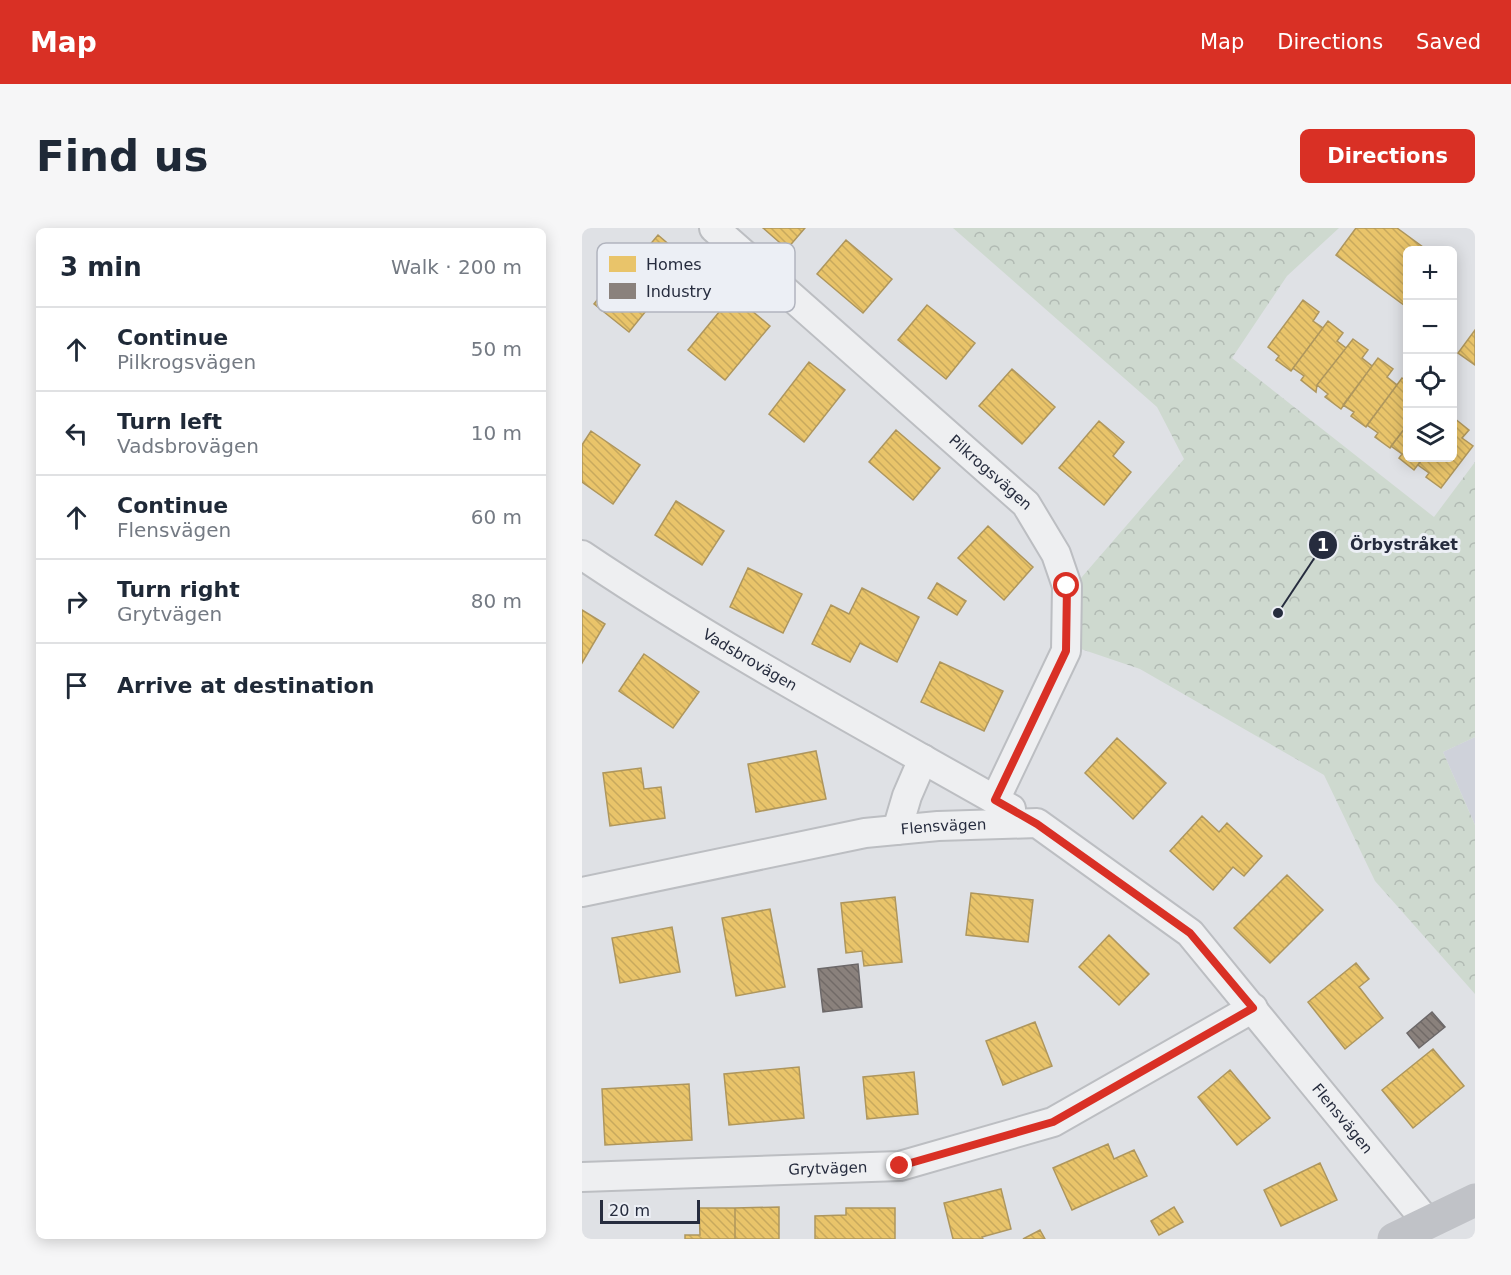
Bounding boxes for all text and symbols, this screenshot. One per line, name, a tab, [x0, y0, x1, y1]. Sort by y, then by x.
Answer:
text: Map	[30, 26, 97, 59]
text: Map	[1200, 30, 1244, 54]
text: Directions	[1277, 30, 1383, 54]
text: Saved	[1416, 30, 1481, 54]
button: Directions	[1300, 129, 1475, 183]
text: Find us	[36, 132, 209, 181]
legend	[597, 243, 795, 312]
map controls	[1403, 246, 1457, 462]
button: +	[1403, 246, 1457, 300]
text: 3 min	[60, 252, 142, 282]
text: Walk · 200 m	[391, 255, 522, 279]
text: Homes	[646, 255, 702, 274]
text: Industry	[646, 282, 712, 301]
button: −	[1403, 300, 1457, 354]
text: Continue	[117, 325, 228, 350]
icon: ahead	[60, 333, 93, 366]
text: 50 m	[471, 337, 522, 361]
text: Pilkrogsvägen	[117, 350, 256, 374]
button: locate	[1403, 354, 1457, 408]
button: layers	[1403, 408, 1457, 462]
text: Turn left	[117, 409, 222, 434]
icon: left	[60, 417, 93, 450]
text: 10 m	[471, 421, 522, 445]
street label: Pilkrogsvägen	[945, 431, 1035, 514]
text: Vadsbrovägen	[117, 434, 259, 458]
text: Continue	[117, 493, 228, 518]
icon: ahead	[60, 501, 93, 534]
text: 60 m	[471, 505, 522, 529]
text: Flensvägen	[117, 518, 231, 542]
callout: Örbystråket	[1308, 528, 1470, 562]
text: 1	[1317, 534, 1329, 555]
text: Örbystråket	[1350, 535, 1458, 554]
route start	[1053, 572, 1079, 598]
text: Turn right	[117, 577, 240, 602]
icon: right	[60, 585, 93, 618]
text: 80 m	[471, 589, 522, 613]
text: Grytvägen	[117, 602, 222, 626]
street label: Vadsbrovägen	[699, 625, 800, 695]
icon: arrive	[60, 669, 93, 702]
text: Arrive at destination	[117, 673, 374, 698]
street label: Flensvägen	[900, 816, 987, 839]
street label: Flensvägen	[1308, 1080, 1376, 1158]
route end	[886, 1152, 912, 1178]
street label: Grytvägen	[788, 1158, 868, 1179]
scale bar	[600, 1197, 700, 1224]
text: 20 m	[609, 1201, 650, 1220]

